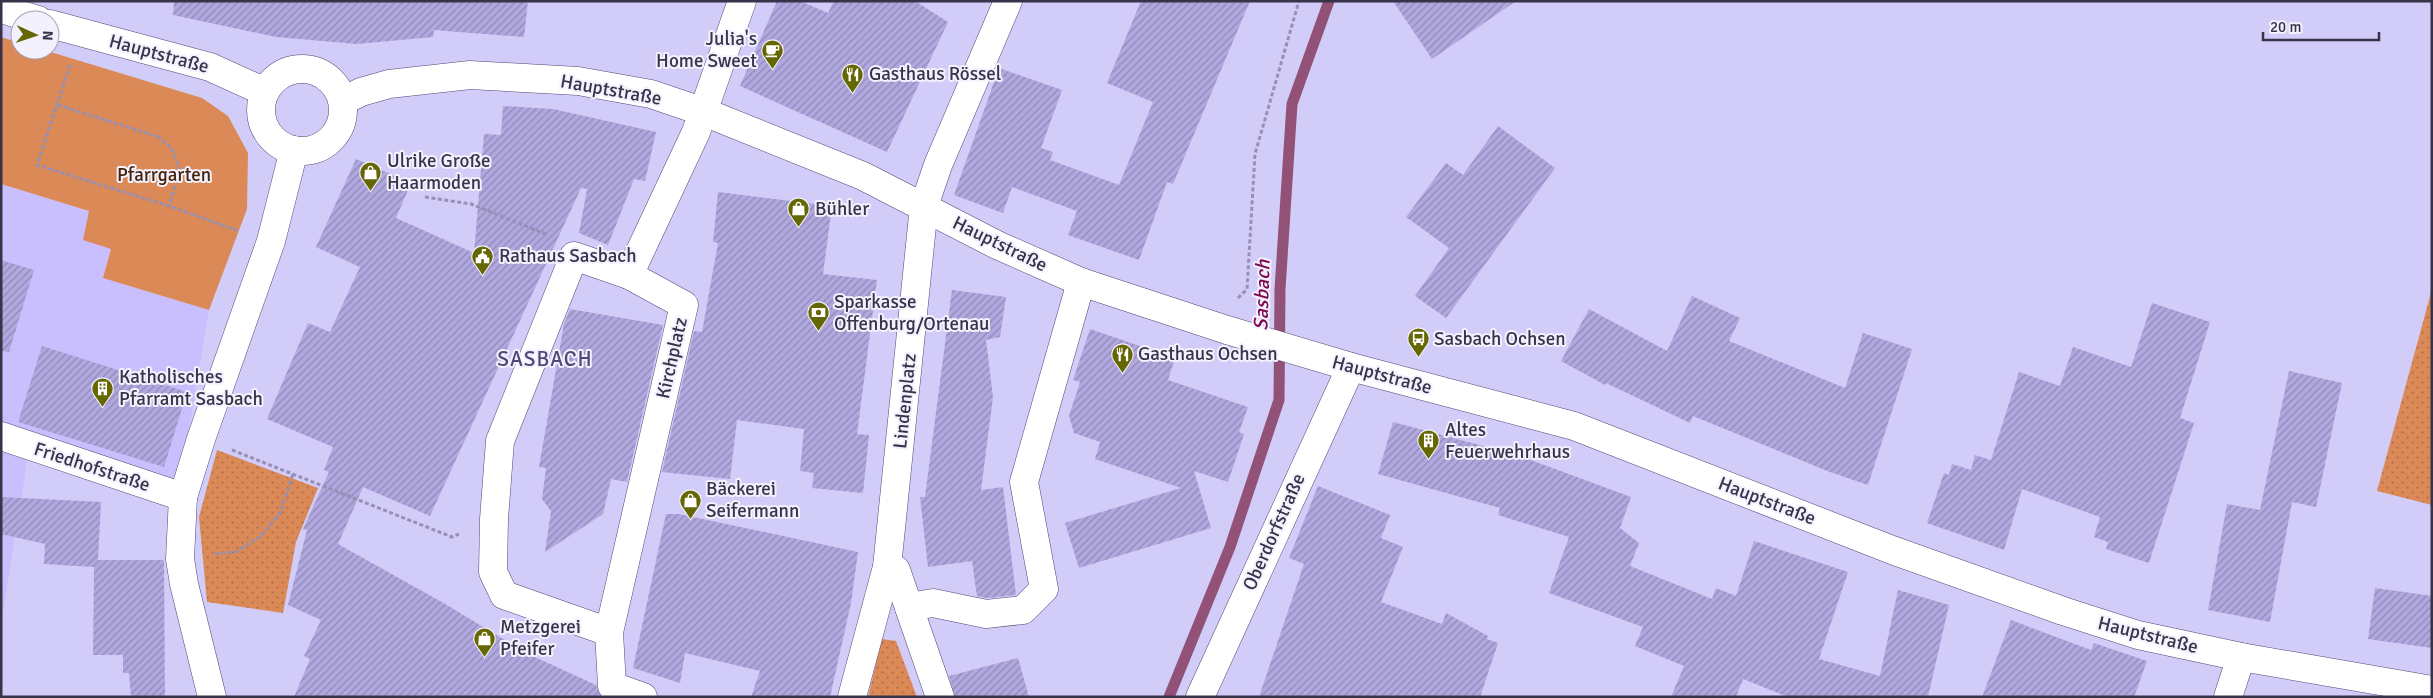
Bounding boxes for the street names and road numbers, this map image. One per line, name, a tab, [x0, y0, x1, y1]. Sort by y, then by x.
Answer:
street label: Hauptstraße	[106, 29, 212, 79]
street label: Hauptstraße	[558, 69, 664, 111]
street label: Hauptstraße	[949, 211, 1051, 277]
street label: Kirchplatz	[651, 315, 693, 401]
street label: Hauptstraße	[1329, 350, 1435, 400]
street label: Lindenplatz	[888, 352, 922, 450]
street label: Friedhofstraße	[31, 437, 153, 497]
street label: Oberdorfstraße	[1237, 470, 1311, 594]
street label: Hauptstraße	[1715, 471, 1819, 531]
street label: Hauptstraße	[2095, 611, 2201, 659]

